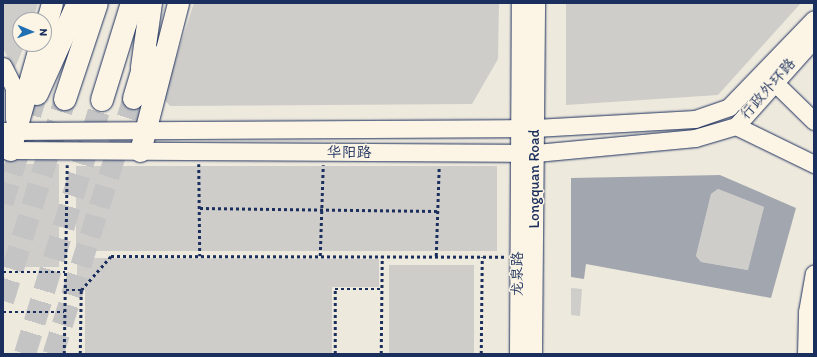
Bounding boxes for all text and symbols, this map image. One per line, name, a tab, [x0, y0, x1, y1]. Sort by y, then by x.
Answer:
north arrow	[12, 12, 52, 52]
text: N	[37, 28, 50, 36]
street label: 行政外环路	[737, 55, 799, 123]
street label: Longquan Road	[526, 129, 544, 229]
street label: 华阳路	[327, 144, 371, 162]
street label: 龙泉路	[509, 252, 527, 296]

